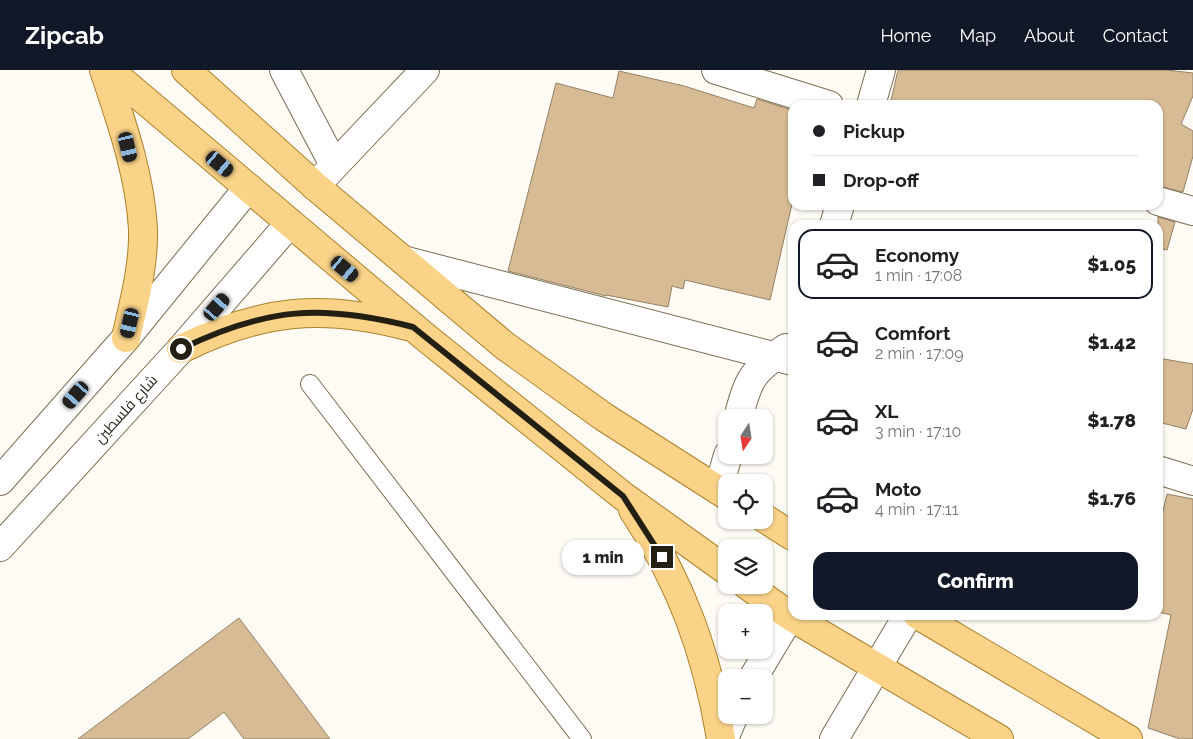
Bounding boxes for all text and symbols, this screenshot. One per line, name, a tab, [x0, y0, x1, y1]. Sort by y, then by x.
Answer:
text: Zipcab	[25, 21, 104, 50]
text: Home	[880, 25, 931, 46]
text: Map	[959, 25, 996, 46]
text: About	[1024, 25, 1075, 46]
text: Contact	[1103, 25, 1168, 46]
text: Pickup	[843, 120, 905, 142]
car	[117, 131, 138, 163]
car	[203, 149, 236, 179]
text: Drop-off	[843, 169, 919, 191]
icon: car	[815, 242, 860, 287]
text: Economy	[875, 244, 959, 266]
text: $1.05	[1087, 253, 1136, 275]
car	[328, 254, 361, 284]
text: 1 min · 17:08	[875, 266, 962, 285]
car	[201, 291, 232, 323]
car	[119, 307, 140, 339]
icon: car	[815, 320, 860, 365]
text: Comfort	[875, 322, 950, 344]
text: $1.42	[1087, 331, 1136, 353]
route start	[170, 338, 192, 360]
text: 2 min · 17:09	[875, 344, 964, 363]
street label: شارع فلسطين	[91, 371, 163, 448]
car	[60, 379, 91, 411]
icon: car	[815, 398, 860, 443]
text: XL	[875, 400, 898, 422]
north arrow	[718, 409, 772, 464]
map controls	[718, 409, 773, 724]
text: $1.78	[1087, 409, 1136, 431]
text: 3 min · 17:10	[875, 422, 961, 441]
button: locate	[718, 474, 773, 529]
icon: car	[815, 476, 860, 521]
text: Moto	[875, 478, 921, 500]
text: $1.76	[1087, 487, 1136, 509]
text: 4 min · 17:11	[875, 500, 959, 519]
button: layers	[718, 539, 773, 594]
callout: 1 min	[562, 540, 644, 574]
route end	[651, 546, 673, 568]
text: 1 min	[582, 548, 624, 567]
button: Confirm	[813, 552, 1138, 610]
button: +	[718, 604, 773, 659]
button: −	[718, 669, 773, 724]

